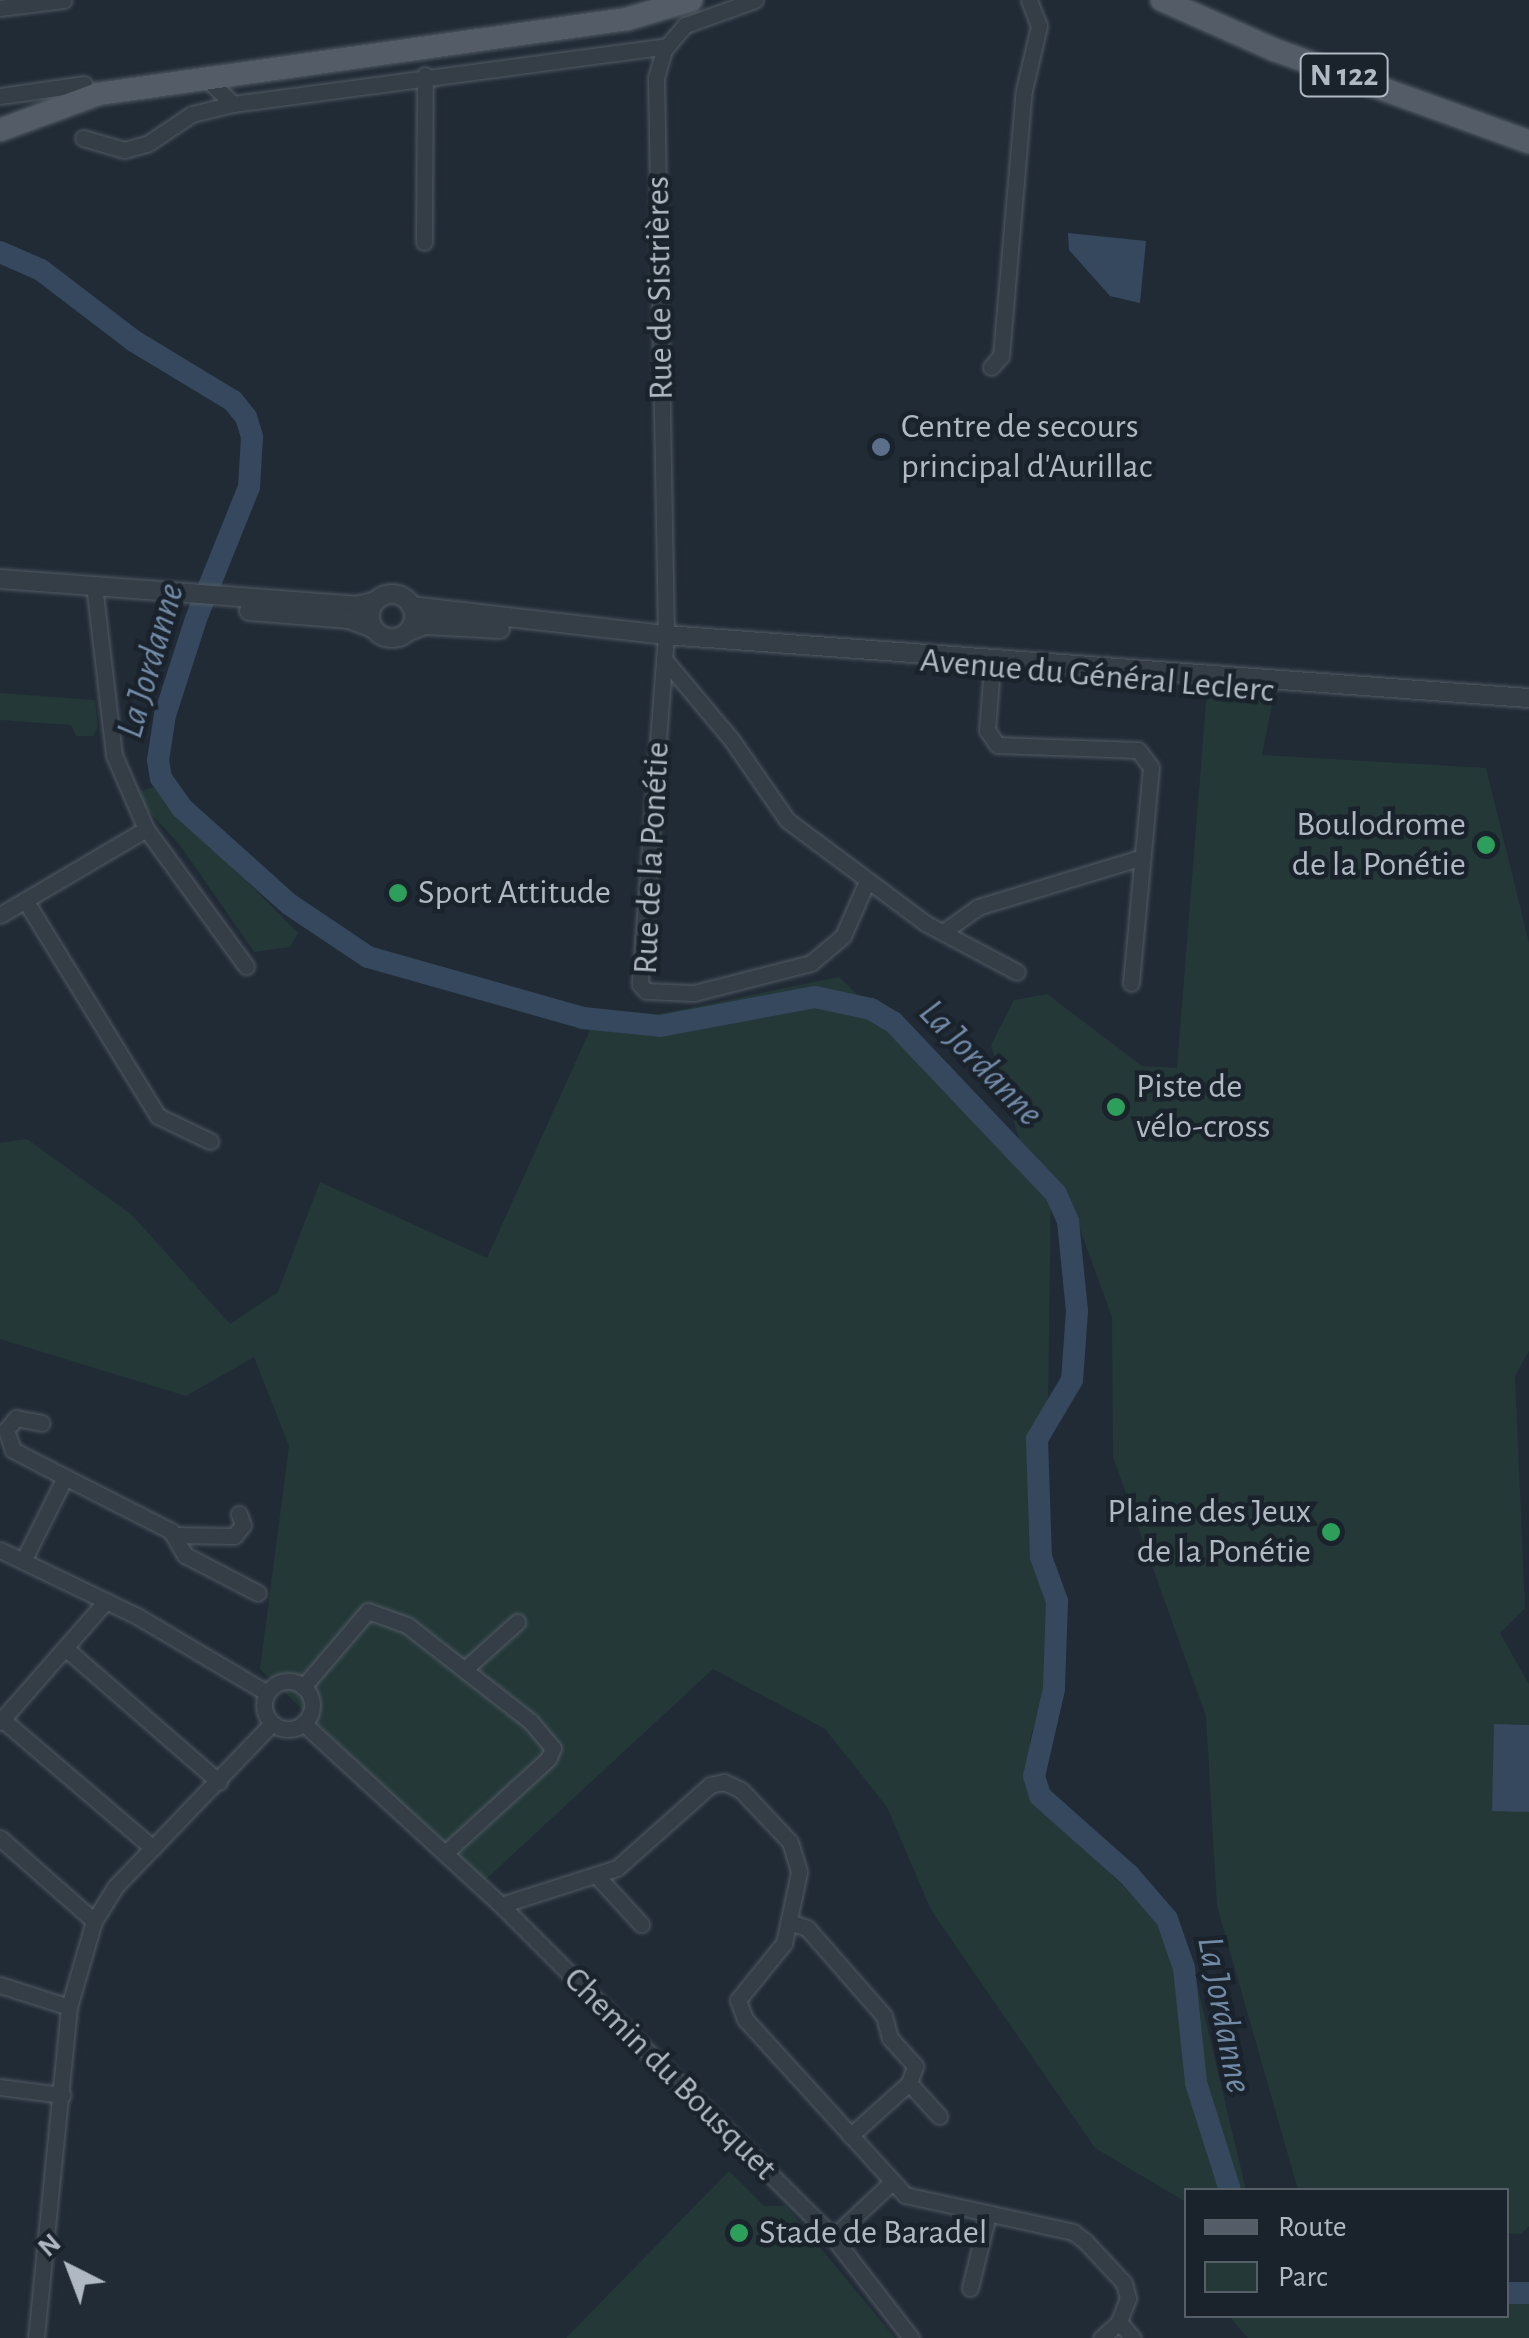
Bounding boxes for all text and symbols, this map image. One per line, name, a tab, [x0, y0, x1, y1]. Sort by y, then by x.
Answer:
road number: N 122	[1299, 48, 1389, 102]
street label: Rue de Sistrières	[637, 176, 683, 400]
place label: Centre de secours principal d'Aurillac	[901, 406, 1152, 488]
marker: Centre de secours principal d'Aurillac	[870, 436, 892, 458]
water label: La Jordanne	[108, 578, 196, 744]
street label: Avenue du Général Leclerc	[918, 640, 1276, 712]
street label: Rue de la Ponétie	[625, 741, 679, 975]
place label: Boulodrome de la Ponétie	[1292, 804, 1466, 886]
marker: Boulodrome de la Ponétie	[1475, 834, 1497, 856]
place label: Sport Attitude	[418, 872, 611, 914]
marker: Sport Attitude	[387, 882, 409, 904]
water label: La Jordanne	[908, 991, 1052, 1137]
place label: Piste de vélo-cross	[1136, 1066, 1271, 1148]
marker: Piste de vélo-cross	[1105, 1096, 1127, 1118]
place label: Plaine des Jeux de la Ponétie	[1107, 1491, 1311, 1573]
marker: Plaine des Jeux de la Ponétie	[1320, 1521, 1342, 1543]
water label: La Jordanne	[1185, 1933, 1261, 2097]
street label: Chemin du Bousquet	[555, 1959, 785, 2189]
legend	[1184, 2188, 1509, 2318]
place label: Stade de Baradel	[759, 2212, 988, 2254]
text: Route	[1278, 2212, 1347, 2242]
north arrow	[20, 2218, 120, 2318]
marker: Stade de Baradel	[728, 2222, 750, 2244]
text: N	[33, 2229, 67, 2263]
text: Parc	[1278, 2262, 1328, 2292]

